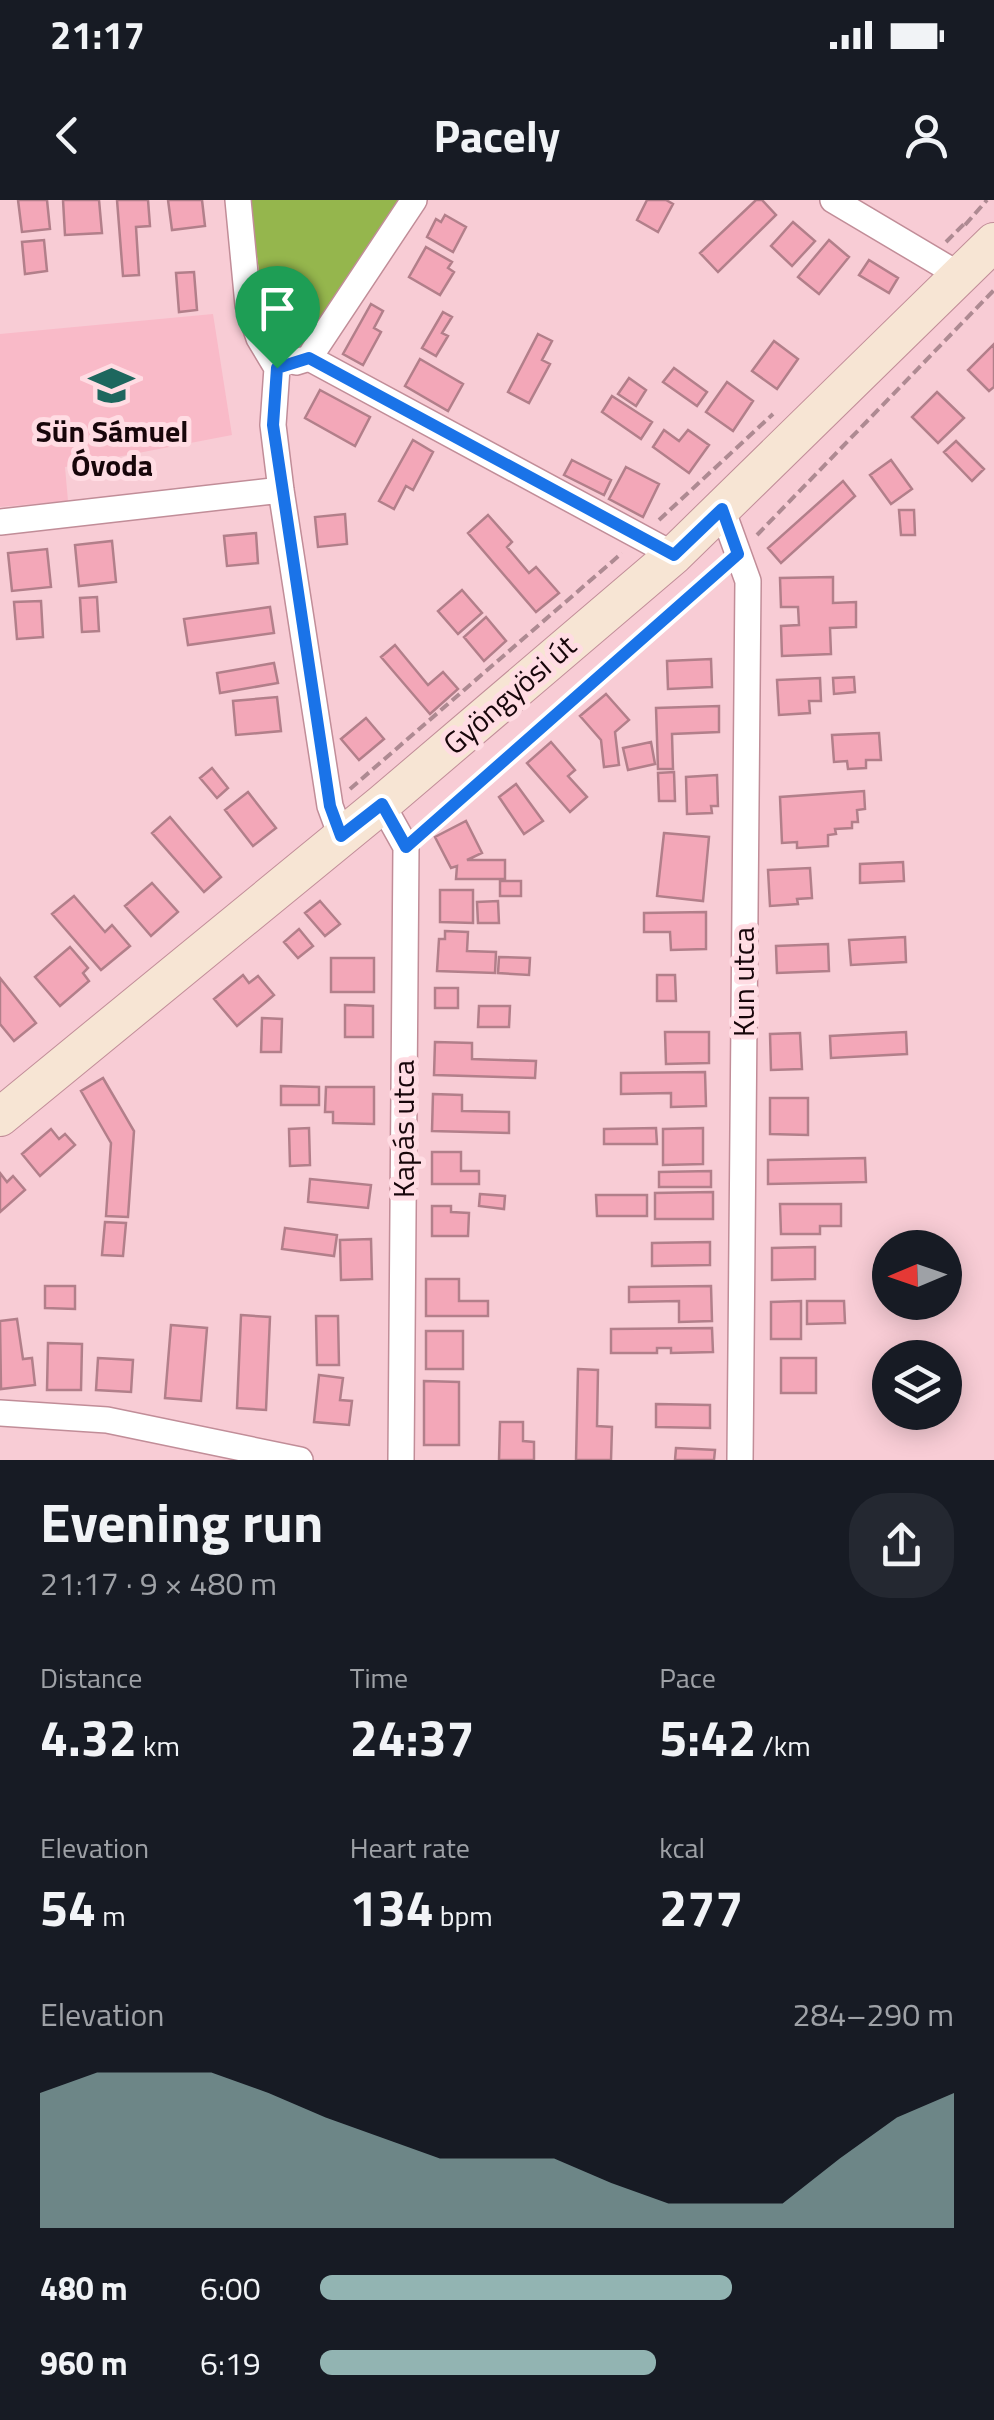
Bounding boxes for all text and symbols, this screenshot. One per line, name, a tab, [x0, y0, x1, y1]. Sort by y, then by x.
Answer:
text: 21:17	[50, 6, 145, 64]
text: Pacely	[434, 101, 560, 169]
icon: back	[40, 108, 95, 163]
icon: person	[899, 108, 954, 163]
pin	[235, 266, 320, 369]
icon: arrive	[250, 281, 305, 336]
school or university icon: Sün Sámuel Óvoda	[88, 361, 136, 409]
place label: Sün Sámuel Óvoda	[36, 408, 188, 488]
street label: Gyöngyösi út	[433, 623, 586, 765]
street label: Kun utca	[720, 927, 766, 1037]
street label: Kapás utca	[380, 1060, 426, 1198]
north arrow	[872, 1230, 962, 1320]
map controls	[872, 1230, 962, 1430]
button: layers	[872, 1340, 962, 1430]
text: Evening run	[40, 1480, 323, 1563]
button: share	[849, 1493, 954, 1598]
text: 21:17 · 9 × 480 m	[40, 1559, 277, 1607]
text: Distance	[40, 1656, 142, 1699]
text: Time	[350, 1656, 408, 1699]
text: Pace	[659, 1656, 716, 1699]
text: 4.32	[40, 1699, 137, 1775]
text: 24:37	[350, 1699, 474, 1775]
text: 5:42	[659, 1699, 756, 1775]
text: km	[137, 1724, 180, 1767]
text: /km	[756, 1724, 811, 1767]
text: Elevation	[40, 1826, 149, 1869]
text: Heart rate	[350, 1826, 470, 1869]
text: kcal	[659, 1826, 705, 1869]
text: 54	[40, 1869, 96, 1945]
text: 134	[350, 1869, 434, 1945]
text: 277	[659, 1869, 743, 1945]
text: m	[96, 1894, 126, 1937]
text: bpm	[434, 1894, 493, 1937]
text: Elevation	[40, 1990, 164, 2038]
text: 284–290 m	[792, 1990, 954, 2038]
text: 480 m	[40, 2264, 128, 2312]
text: 6:00	[200, 2264, 261, 2312]
text: 960 m	[40, 2339, 128, 2387]
text: 6:19	[200, 2339, 261, 2387]

